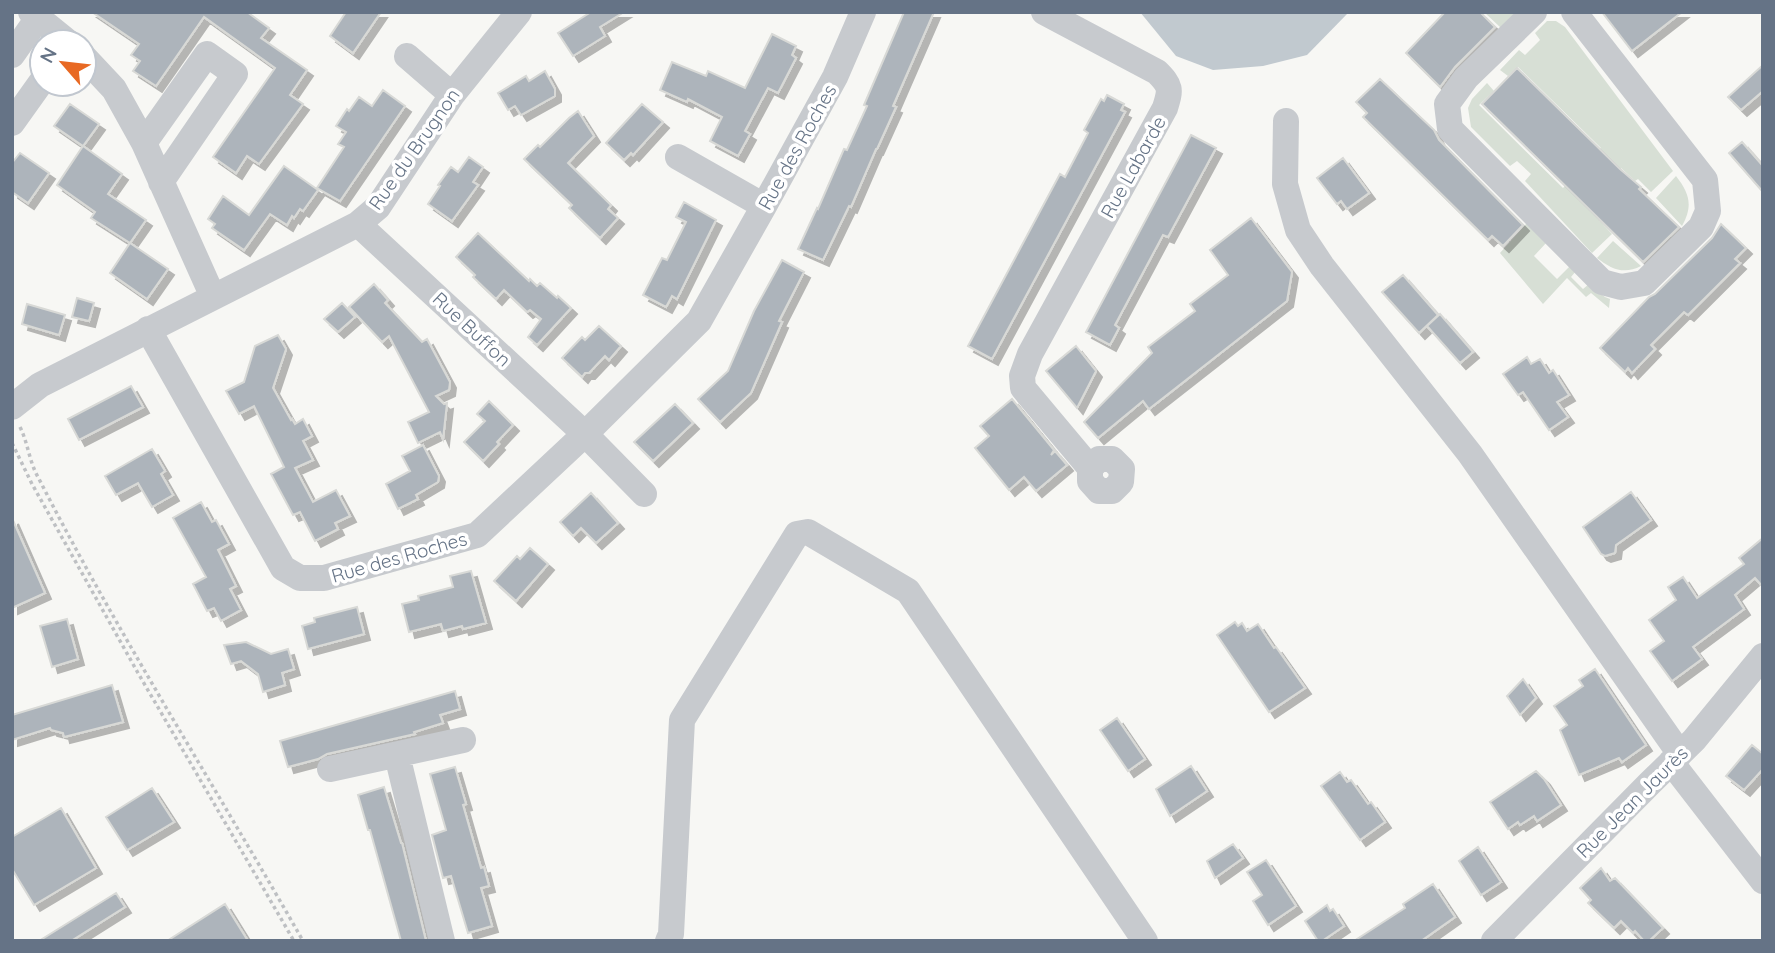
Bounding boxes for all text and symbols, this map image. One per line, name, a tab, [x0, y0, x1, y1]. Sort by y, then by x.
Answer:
north arrow	[28, 28, 98, 98]
text: N	[34, 43, 62, 67]
street label: Rue des Roches	[753, 80, 841, 214]
street label: Rue du Brugnon	[363, 84, 465, 214]
street label: Rue Labarde	[1095, 112, 1171, 222]
street label: Rue Buffon	[428, 287, 516, 371]
street label: Rue des Roches	[328, 526, 470, 588]
street label: Rue Jean Jaurès	[1571, 741, 1693, 863]

